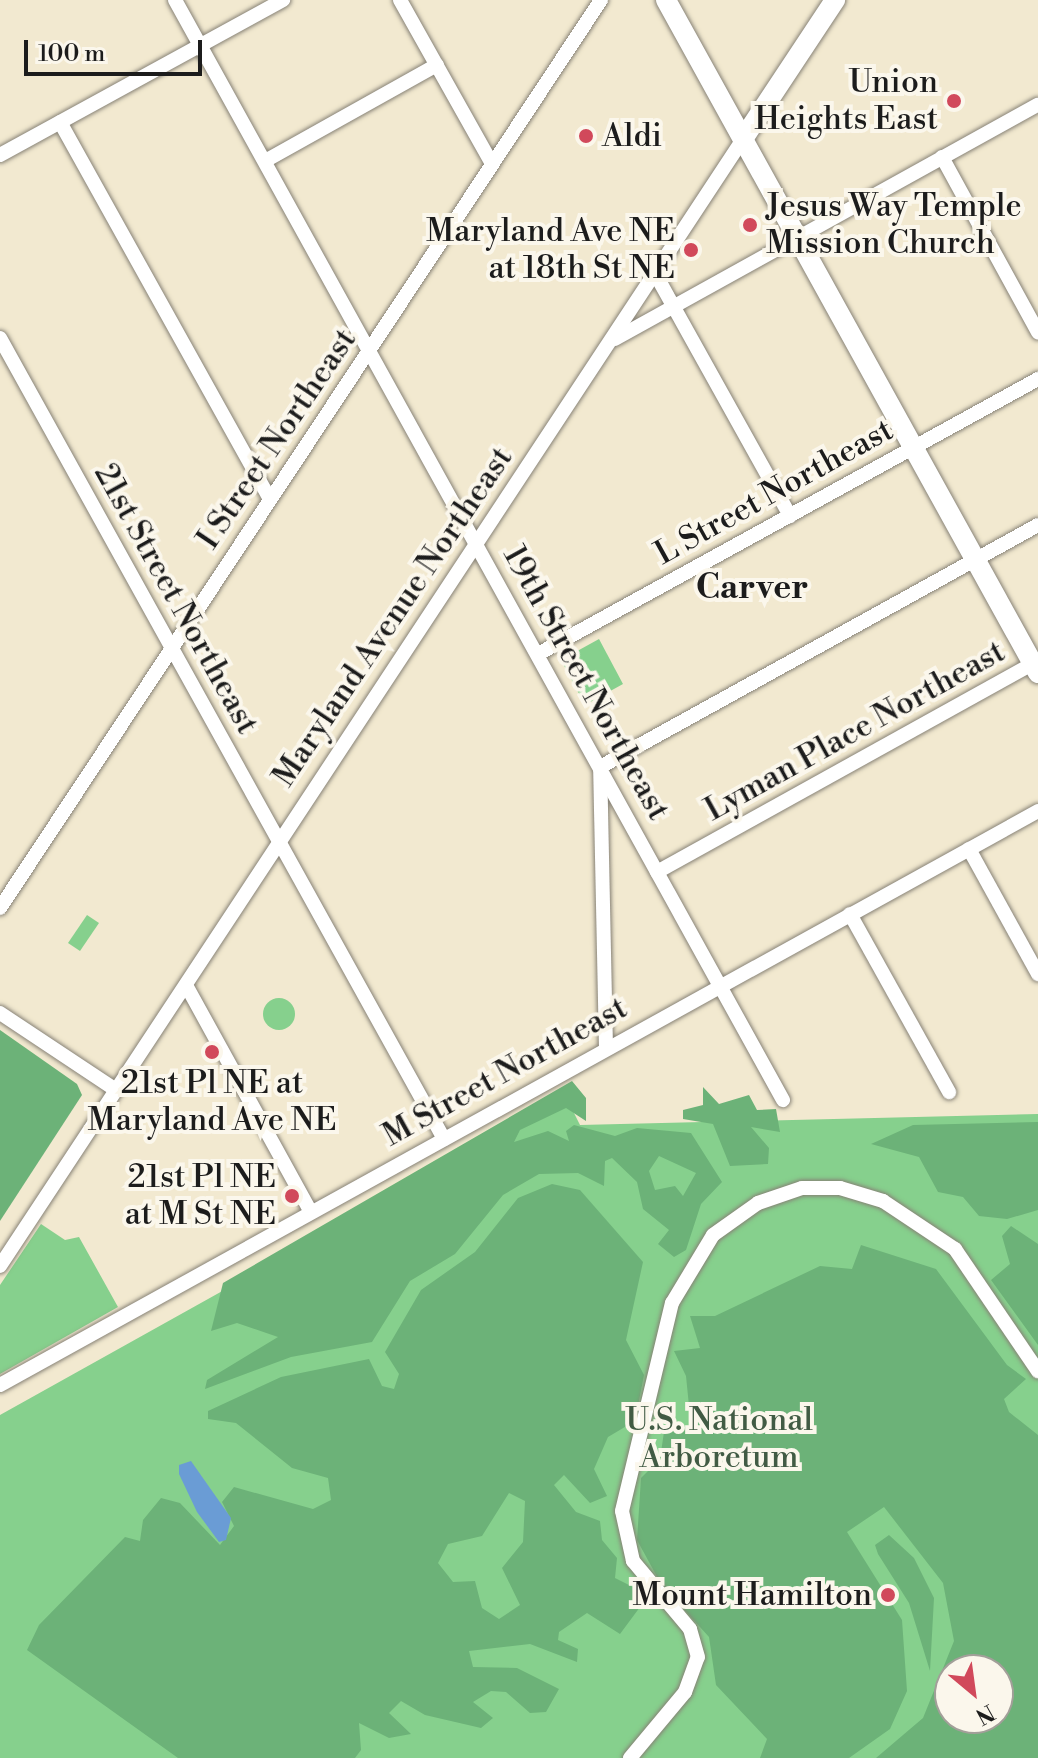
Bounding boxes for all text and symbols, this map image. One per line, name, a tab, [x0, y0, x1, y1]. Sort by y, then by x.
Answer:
scale bar	[28, 24, 206, 74]
text: 100 m	[38, 39, 105, 69]
place label: Union Heights East	[754, 64, 938, 139]
marker: Union Heights East	[945, 92, 963, 110]
place label: Aldi	[602, 117, 662, 155]
marker: Aldi	[577, 127, 595, 145]
place label: Jesus Way Temple Mission Church	[766, 188, 1022, 263]
place label: Maryland Ave NE at 18th St NE	[426, 213, 675, 288]
marker: Jesus Way Temple Mission Church	[741, 216, 759, 234]
marker: Maryland Ave NE at 18th St NE	[682, 241, 700, 259]
street label: I Street Northeast	[189, 322, 365, 556]
street label: L Street Northeast	[648, 411, 900, 573]
street label: Maryland Avenue Northeast	[265, 440, 521, 794]
street label: 21st Street Northeast	[86, 457, 266, 741]
street label: 19th Street Northeast	[495, 539, 677, 827]
district label: Carver	[696, 569, 808, 609]
street label: Lyman Place Northeast	[698, 632, 1012, 830]
street label: M Street Northeast	[376, 989, 634, 1155]
marker: 21st Pl NE at Maryland Ave NE	[203, 1043, 221, 1061]
place label: 21st Pl NE at Maryland Ave NE	[87, 1065, 337, 1140]
place label: 21st Pl NE at M St NE	[125, 1159, 276, 1234]
marker: 21st Pl NE at M St NE	[283, 1187, 301, 1205]
park label: U.S. National Arboretum	[625, 1402, 813, 1477]
place label: Mount Hamilton	[633, 1576, 872, 1614]
marker: Mount Hamilton	[879, 1586, 897, 1604]
north arrow	[934, 1654, 1014, 1734]
text: N	[971, 1698, 999, 1730]

